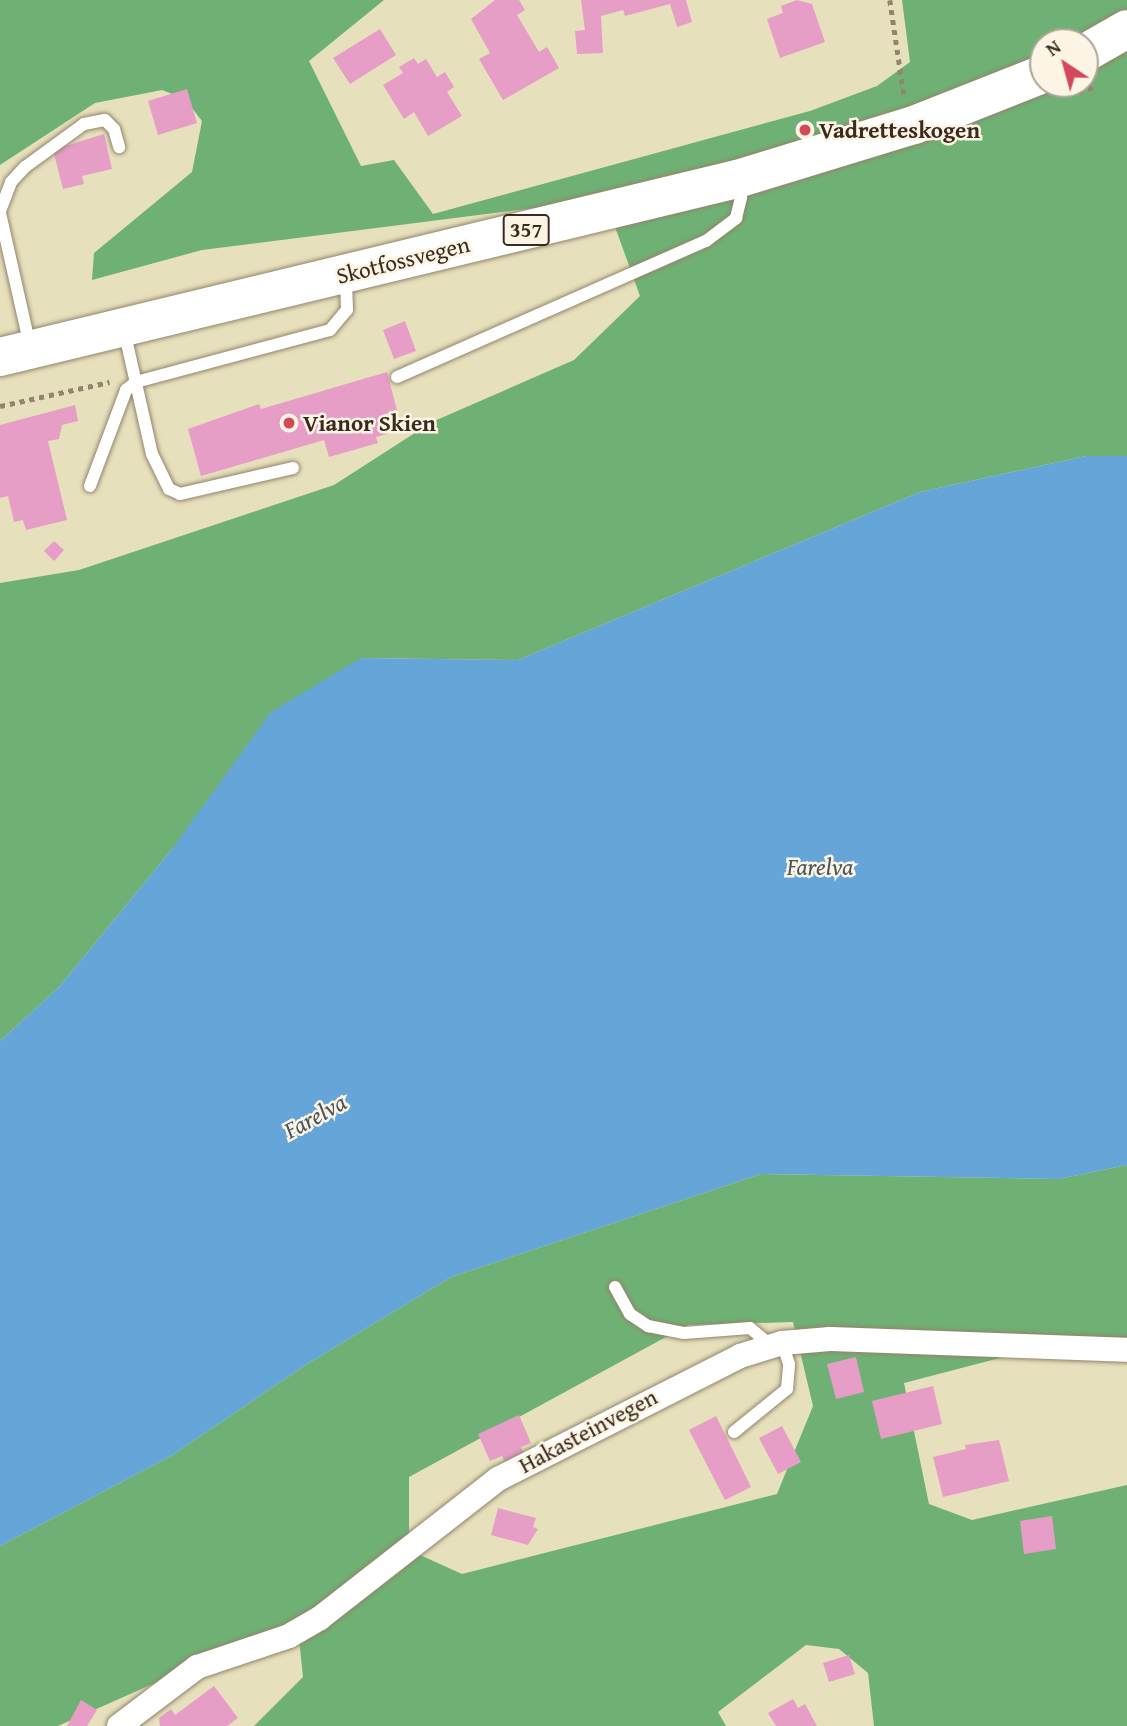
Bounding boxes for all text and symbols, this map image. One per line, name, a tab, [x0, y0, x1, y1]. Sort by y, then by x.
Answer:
north arrow	[1029, 28, 1099, 98]
text: N	[1039, 33, 1066, 63]
place label: Vadretteskogen	[819, 116, 980, 144]
marker: Vadretteskogen	[797, 122, 813, 138]
road number: 357	[502, 212, 550, 247]
street label: Skotfossvegen	[333, 230, 473, 290]
place label: Vianor Skien	[303, 409, 436, 437]
marker: Vianor Skien	[281, 415, 297, 431]
water label: Farelva	[787, 853, 853, 881]
water label: Farelva	[279, 1087, 351, 1145]
street label: Hakasteinvegen	[514, 1383, 662, 1479]

